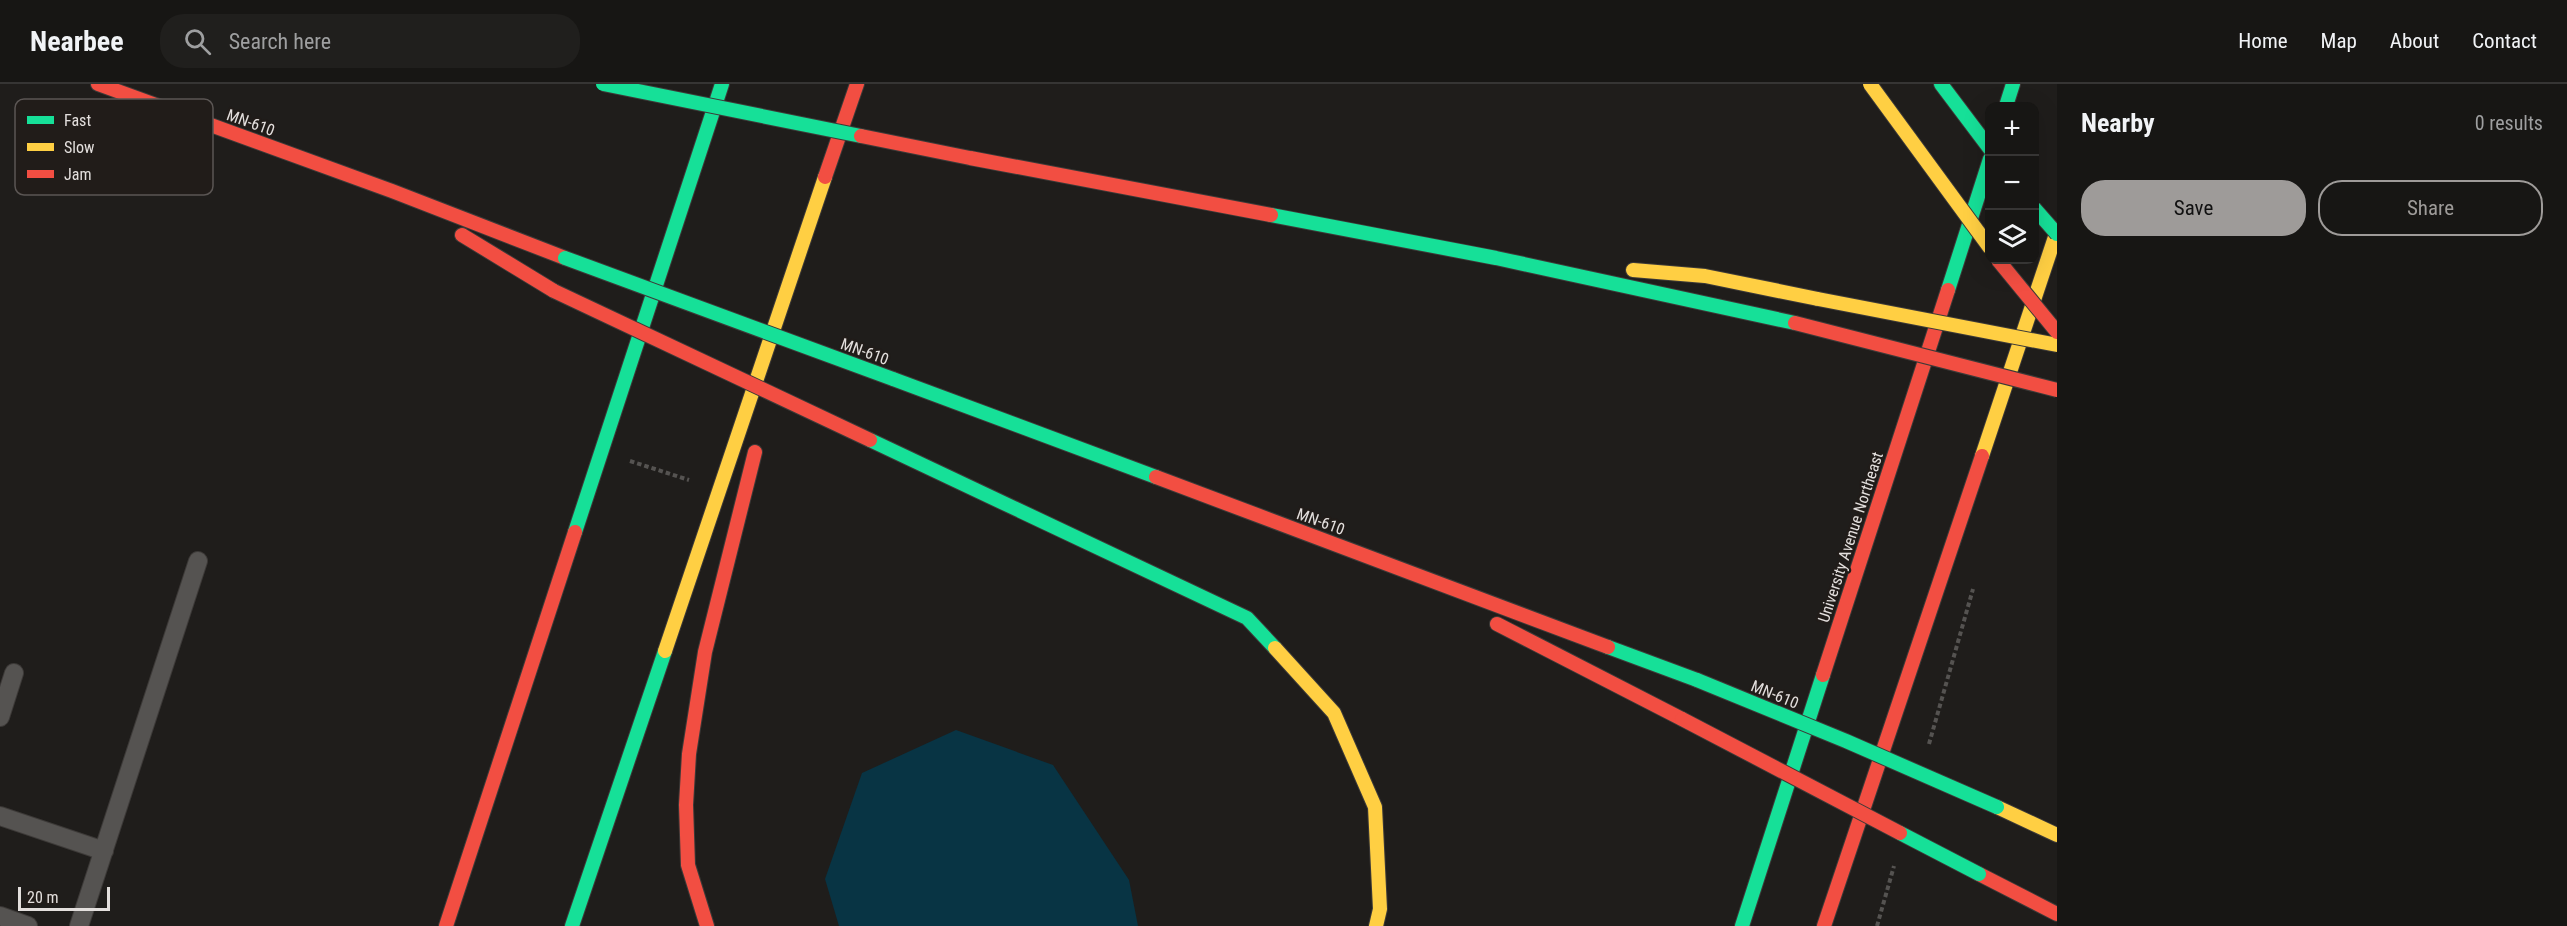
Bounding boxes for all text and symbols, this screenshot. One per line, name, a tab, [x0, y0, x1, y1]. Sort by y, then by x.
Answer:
search box	[160, 14, 580, 68]
text: Nearbee	[30, 25, 124, 58]
icon: search	[181, 25, 214, 58]
text: Search here	[229, 29, 331, 54]
text: Home	[2238, 29, 2288, 53]
text: Map	[2321, 29, 2357, 53]
text: About	[2390, 29, 2439, 53]
text: Contact	[2472, 29, 2537, 53]
legend	[15, 99, 213, 195]
map controls	[1985, 102, 2039, 264]
button: +	[1985, 102, 2039, 156]
street label: MN-610	[224, 105, 277, 140]
text: Nearby	[2081, 108, 2155, 138]
text: Fast	[64, 111, 91, 130]
text: 0 results	[2475, 111, 2543, 135]
text: Slow	[64, 138, 94, 157]
button: −	[1985, 156, 2039, 210]
text: Jam	[64, 165, 91, 184]
button: Save	[2081, 180, 2306, 236]
button: Share	[2318, 180, 2543, 236]
button: layers	[1985, 210, 2039, 264]
street label: MN-610	[838, 334, 891, 369]
street label: University Avenue Northeast	[1814, 449, 1887, 625]
street label: MN-610	[1294, 504, 1347, 539]
street label: MN-610	[1748, 676, 1801, 713]
scale bar	[18, 884, 110, 912]
text: 20 m	[27, 888, 59, 907]

